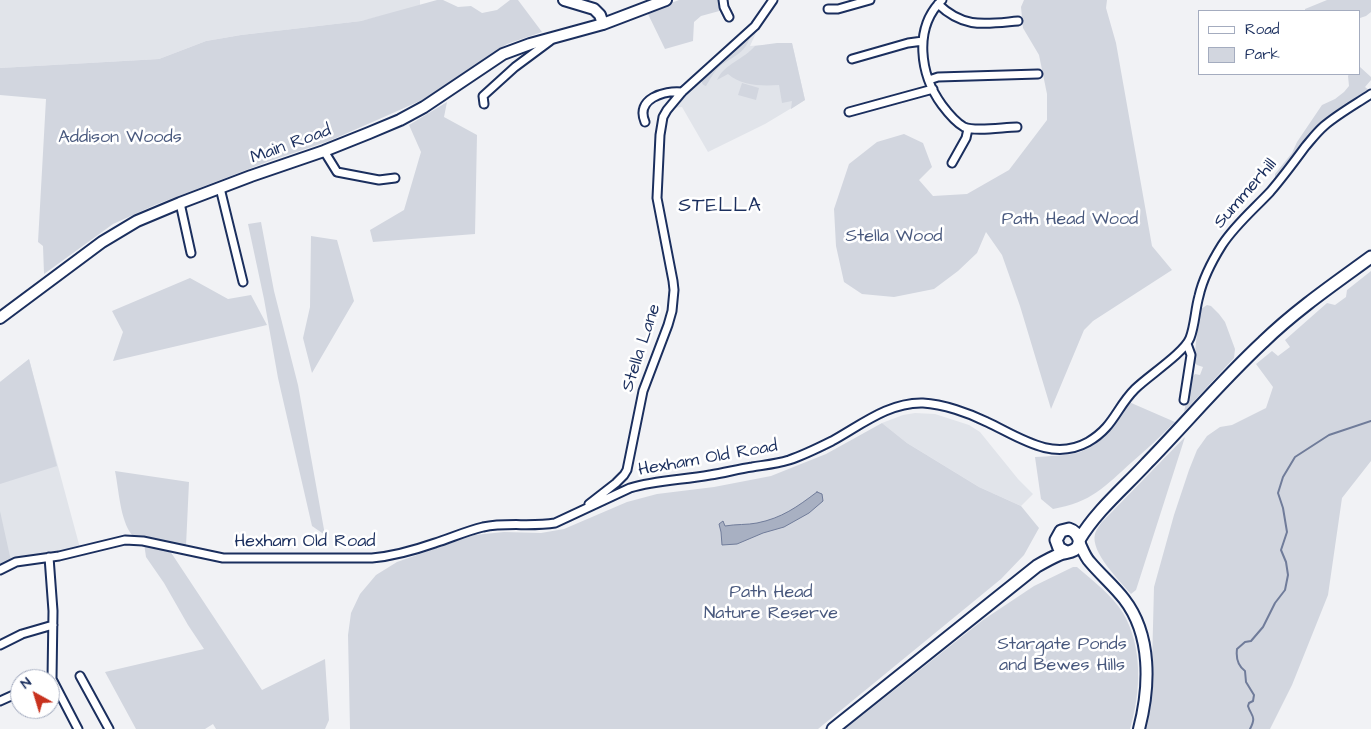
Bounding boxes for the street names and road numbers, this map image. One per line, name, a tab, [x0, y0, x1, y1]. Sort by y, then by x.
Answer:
street label: Main Road	[248, 120, 334, 170]
street label: Summerhill	[1210, 155, 1282, 233]
street label: Stella Lane	[618, 301, 666, 395]
street label: Hexham Old Road	[637, 436, 779, 482]
street label: Hexham Old Road	[234, 531, 376, 553]

